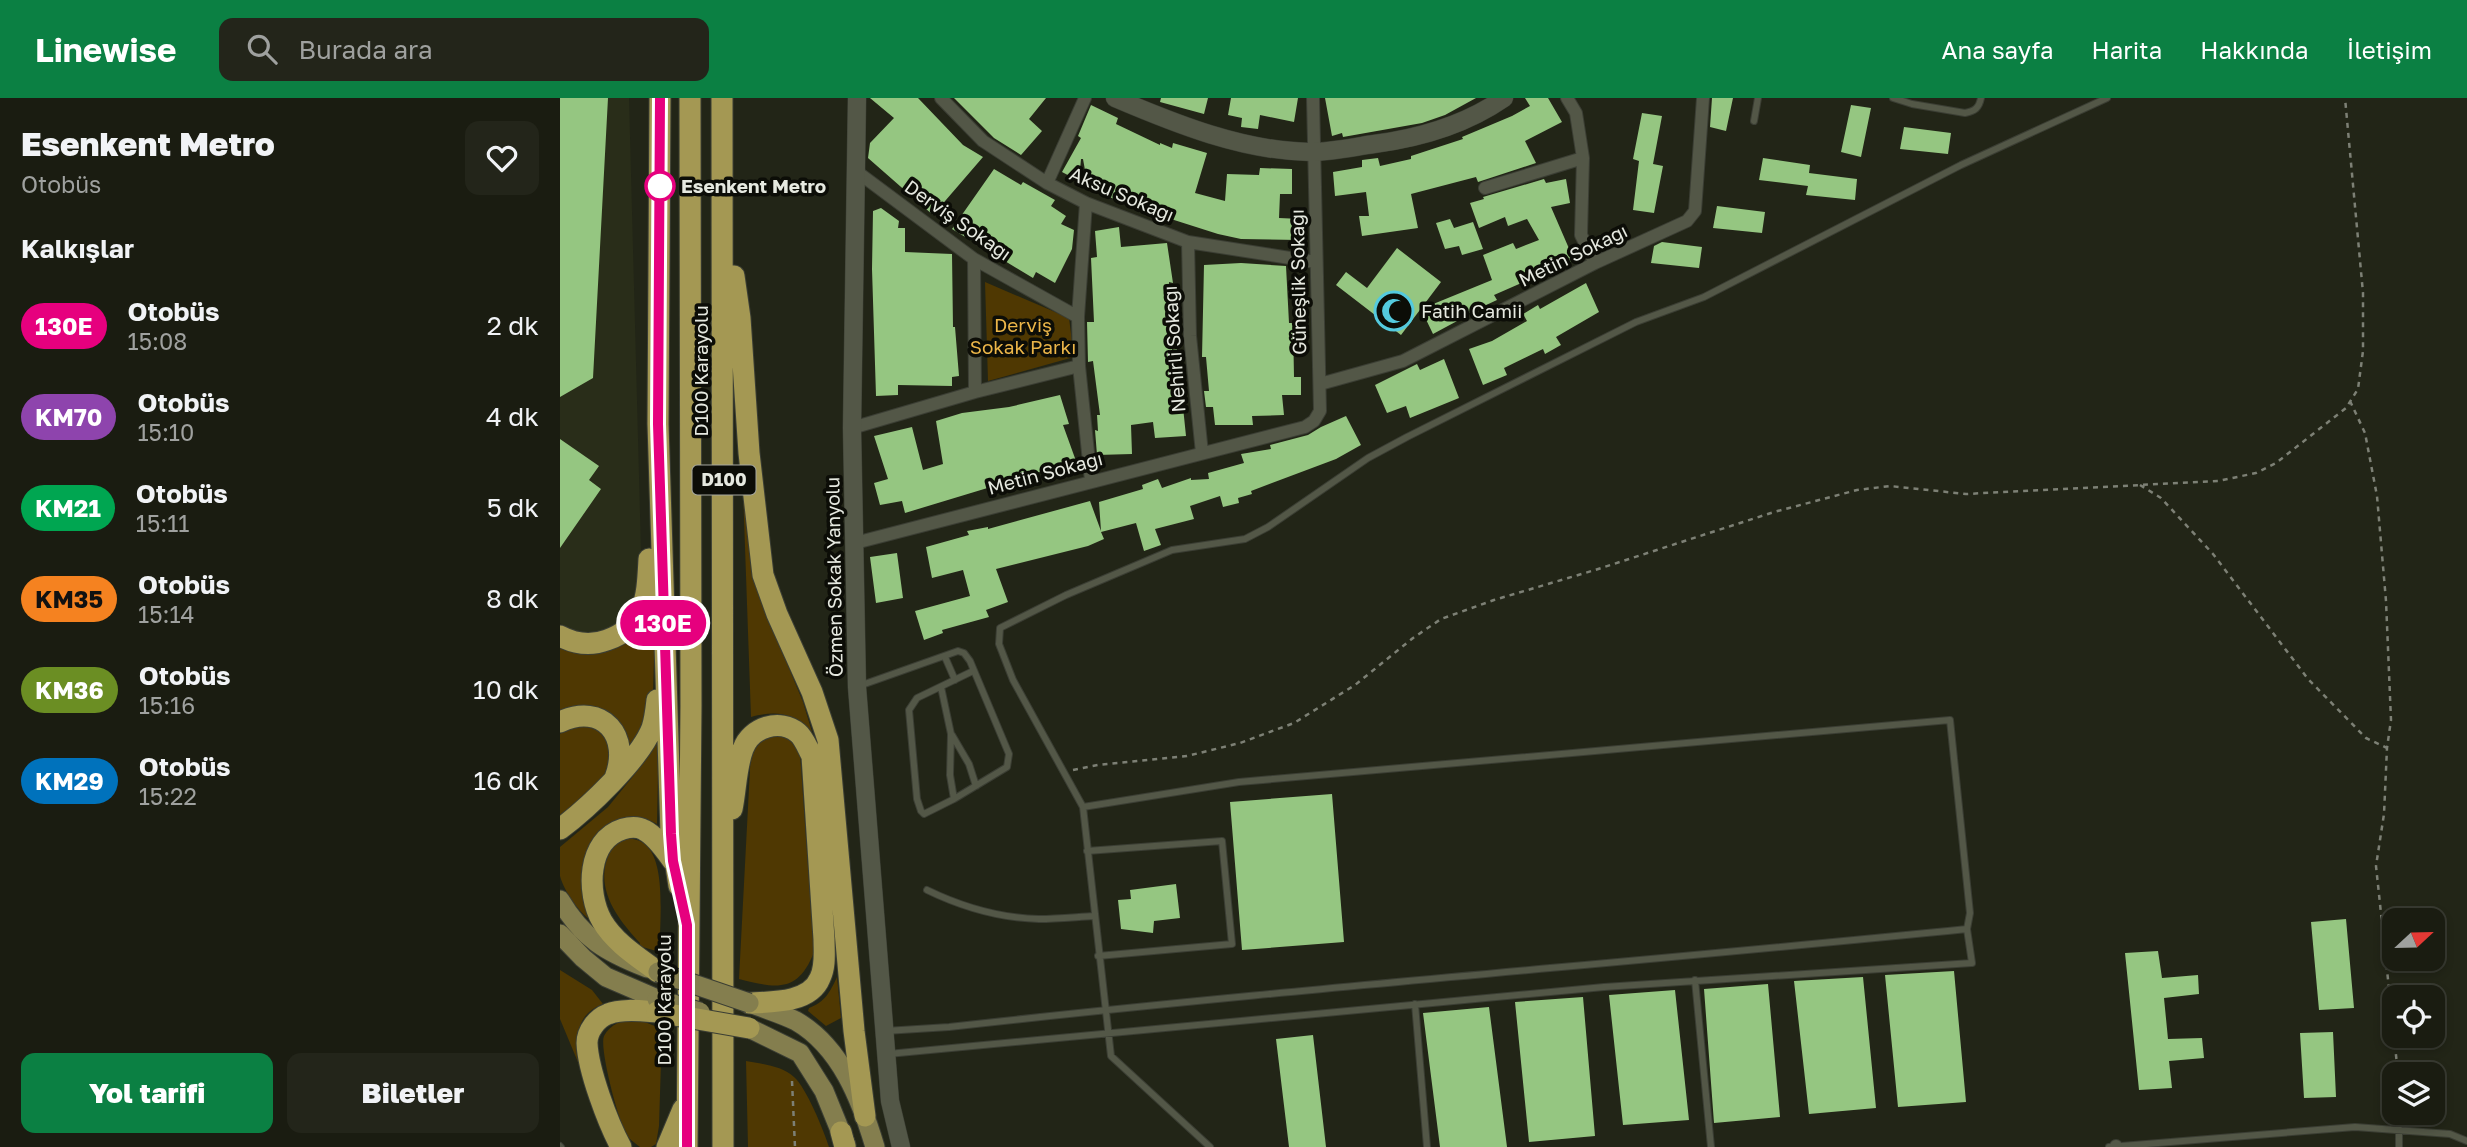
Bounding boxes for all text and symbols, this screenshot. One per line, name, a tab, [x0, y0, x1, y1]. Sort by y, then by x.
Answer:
search box	[219, 18, 709, 81]
text: Linewise	[35, 30, 177, 69]
icon: search	[243, 30, 281, 68]
text: Burada ara	[299, 34, 433, 65]
text: Ana sayfa	[1942, 35, 2053, 64]
text: Harita	[2091, 35, 2162, 64]
text: Hakkında	[2200, 35, 2309, 64]
text: İletişim	[2347, 35, 2432, 64]
button: heart	[465, 121, 539, 195]
text: Esenkent Metro	[21, 124, 275, 163]
street label: Aksu Sokağı	[1066, 161, 1178, 226]
text: Otobüs	[21, 170, 101, 198]
marker: Esenkent Metro	[645, 171, 675, 201]
place label: Esenkent Metro	[681, 174, 826, 197]
street label: Derviş Sokağı	[901, 174, 1016, 265]
street label: Güneşlik Sokağı	[1285, 209, 1310, 355]
street label: Metin Sokağı	[1515, 218, 1631, 291]
text: Kalkışlar	[21, 233, 134, 264]
street label: Nehirli Sokağı	[1158, 285, 1189, 413]
mosque icon: Fatih Camii	[1373, 290, 1415, 332]
text: Otobüs	[128, 296, 220, 327]
place label: Fatih Camii	[1421, 299, 1522, 322]
street label: D100 Karayolu	[689, 305, 712, 437]
text: 2 dk	[487, 310, 539, 341]
text: 130E	[35, 311, 93, 340]
park label: Derviş Sokak Parkı	[970, 313, 1076, 358]
text: 15:08	[128, 327, 187, 355]
text: Otobüs	[137, 387, 230, 418]
text: 4 dk	[486, 401, 539, 432]
text: KM70	[35, 402, 102, 431]
text: 15:10	[137, 418, 194, 446]
street label: Metin Sokağı	[985, 446, 1105, 499]
road number: D100	[692, 466, 756, 494]
street label: Özmen Sokak Yanyolu	[820, 477, 847, 677]
text: Otobüs	[136, 478, 228, 509]
text: 5 dk	[487, 492, 539, 523]
text: KM21	[35, 493, 101, 522]
text: 15:11	[136, 509, 189, 537]
text: Otobüs	[138, 569, 230, 600]
text: 8 dk	[486, 583, 539, 614]
text: KM35	[35, 584, 103, 613]
text: 15:14	[138, 600, 195, 628]
line badge: 130E	[614, 600, 712, 646]
text: 130E	[634, 608, 692, 637]
text: Otobüs	[139, 660, 231, 691]
text: 10 dk	[473, 674, 539, 705]
text: KM36	[35, 675, 104, 704]
text: 15:16	[139, 691, 195, 719]
text: Otobüs	[139, 751, 231, 782]
text: 16 dk	[473, 765, 539, 796]
text: KM29	[35, 766, 104, 795]
text: 15:22	[139, 782, 197, 810]
north arrow	[2382, 908, 2445, 971]
map controls	[2382, 908, 2445, 1125]
street label: D100 Karayolu	[652, 934, 675, 1066]
button: locate	[2382, 985, 2445, 1048]
button: Yol tarifi	[21, 1053, 273, 1133]
button: Biletler	[287, 1053, 539, 1133]
button: layers	[2382, 1062, 2445, 1125]

